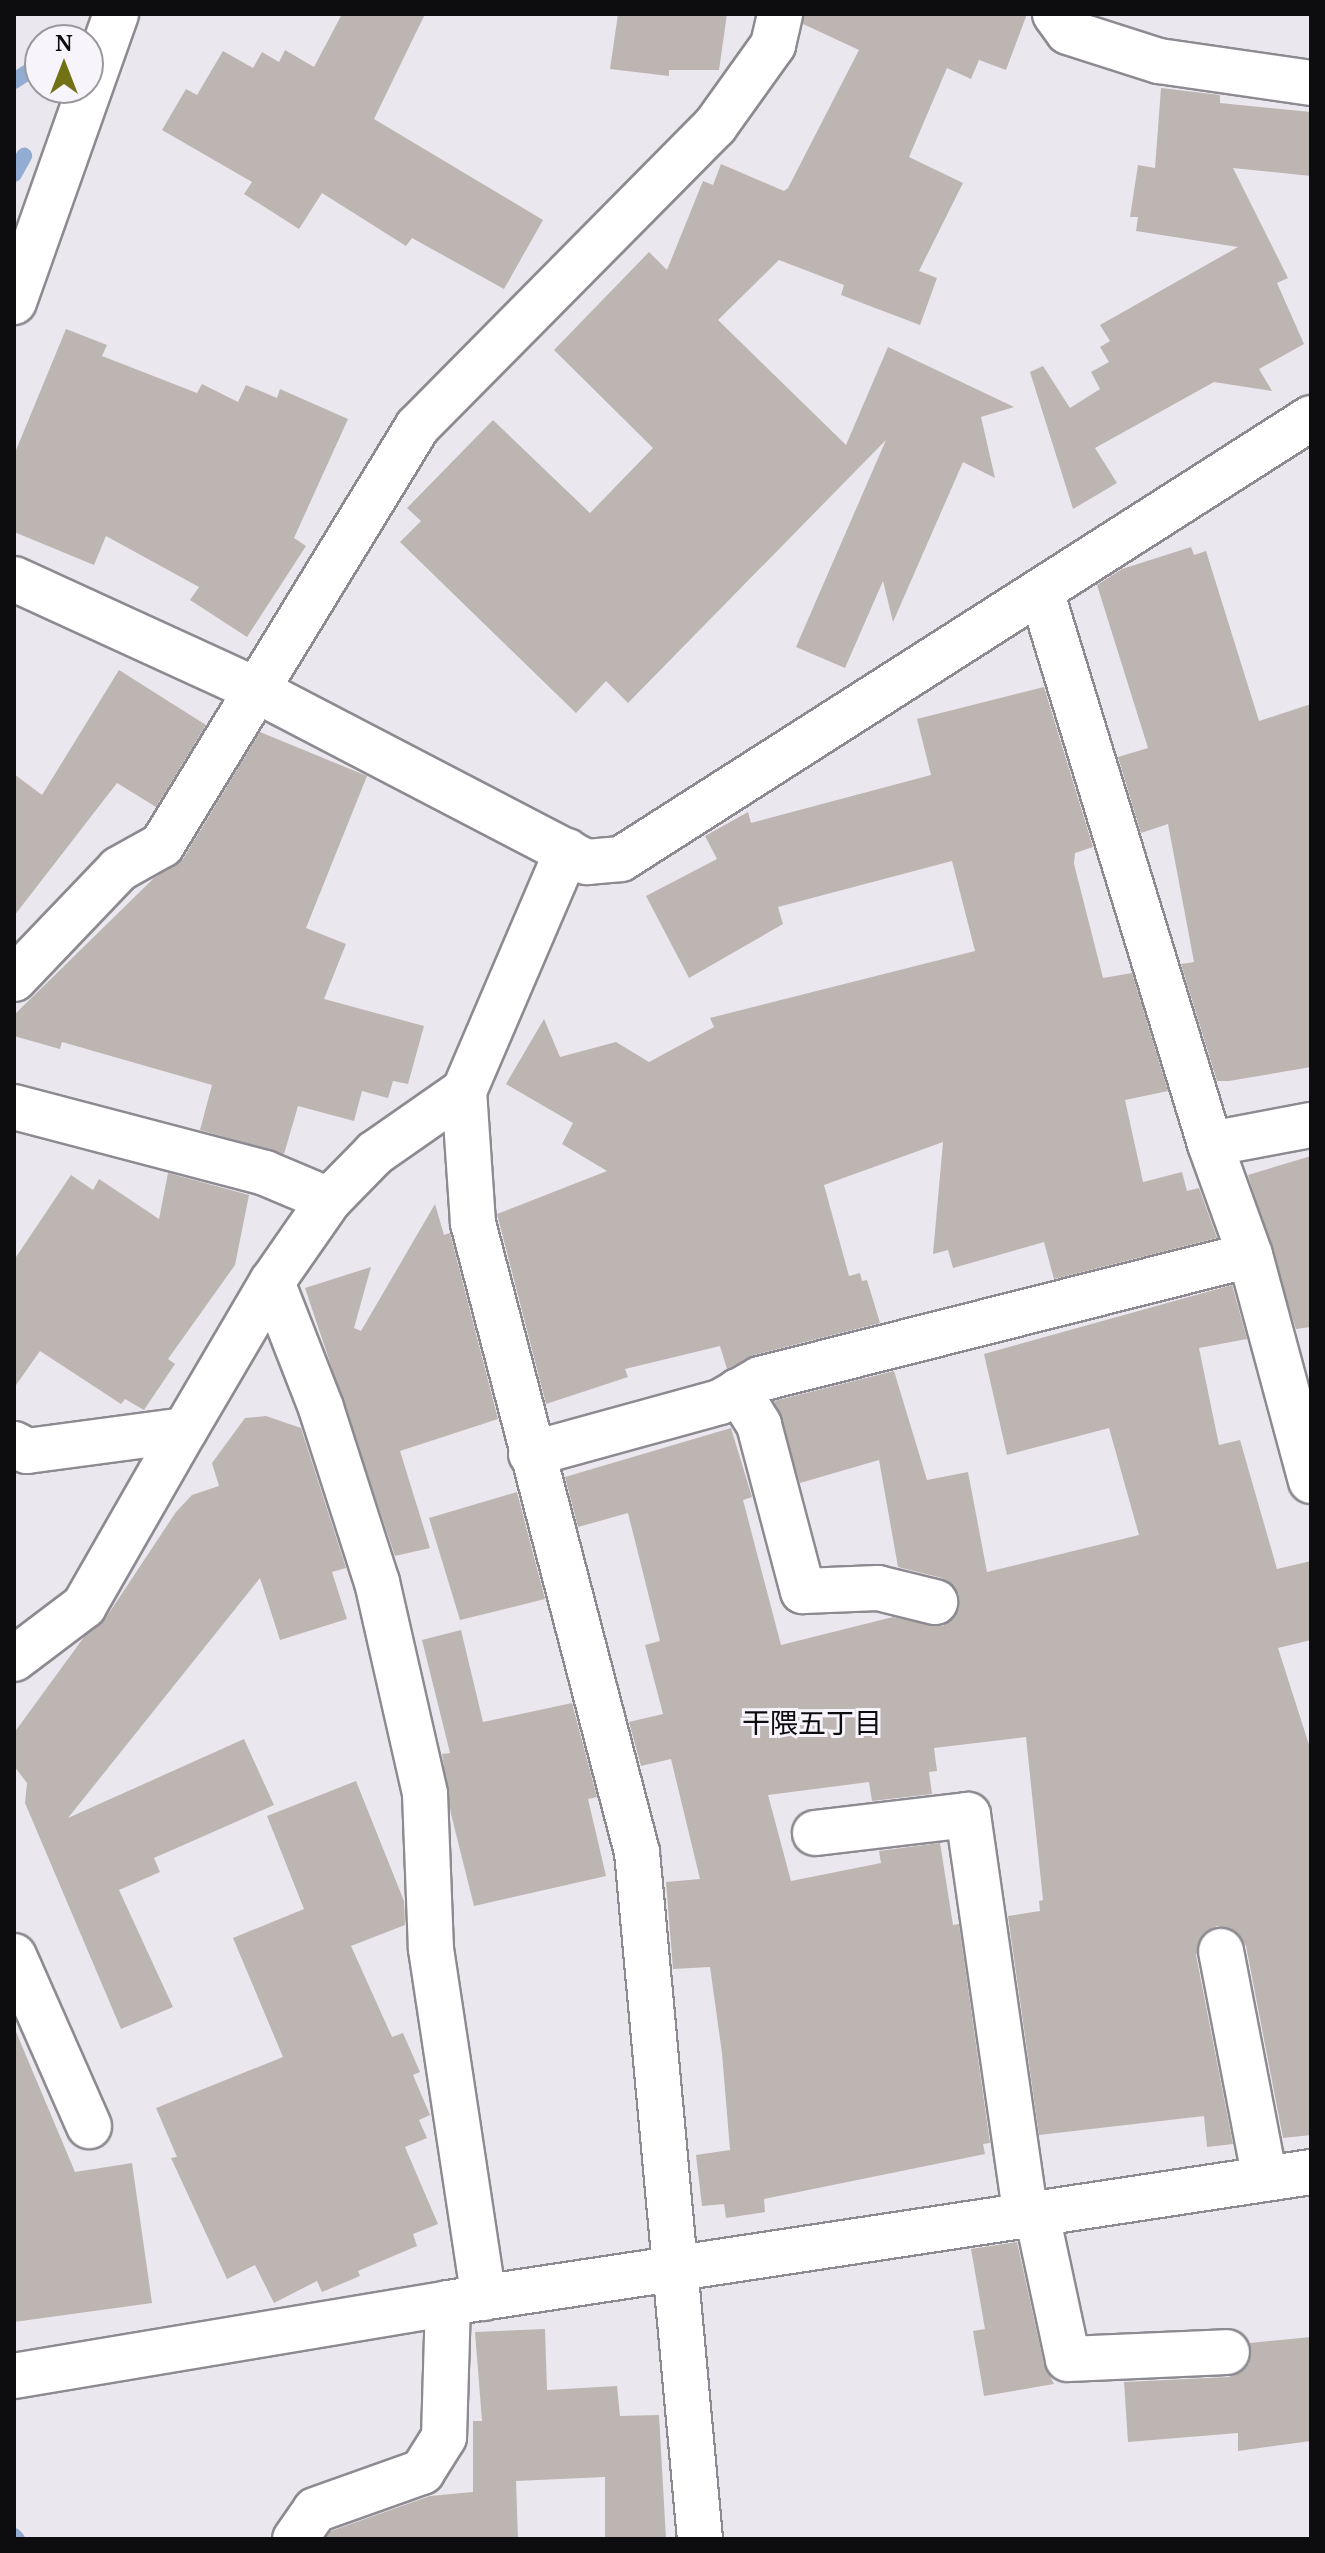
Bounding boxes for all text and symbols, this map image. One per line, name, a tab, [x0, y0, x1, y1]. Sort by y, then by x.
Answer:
north arrow	[24, 24, 104, 104]
text: N	[55, 27, 73, 57]
district label: 干隈五丁目	[742, 1705, 882, 1739]

